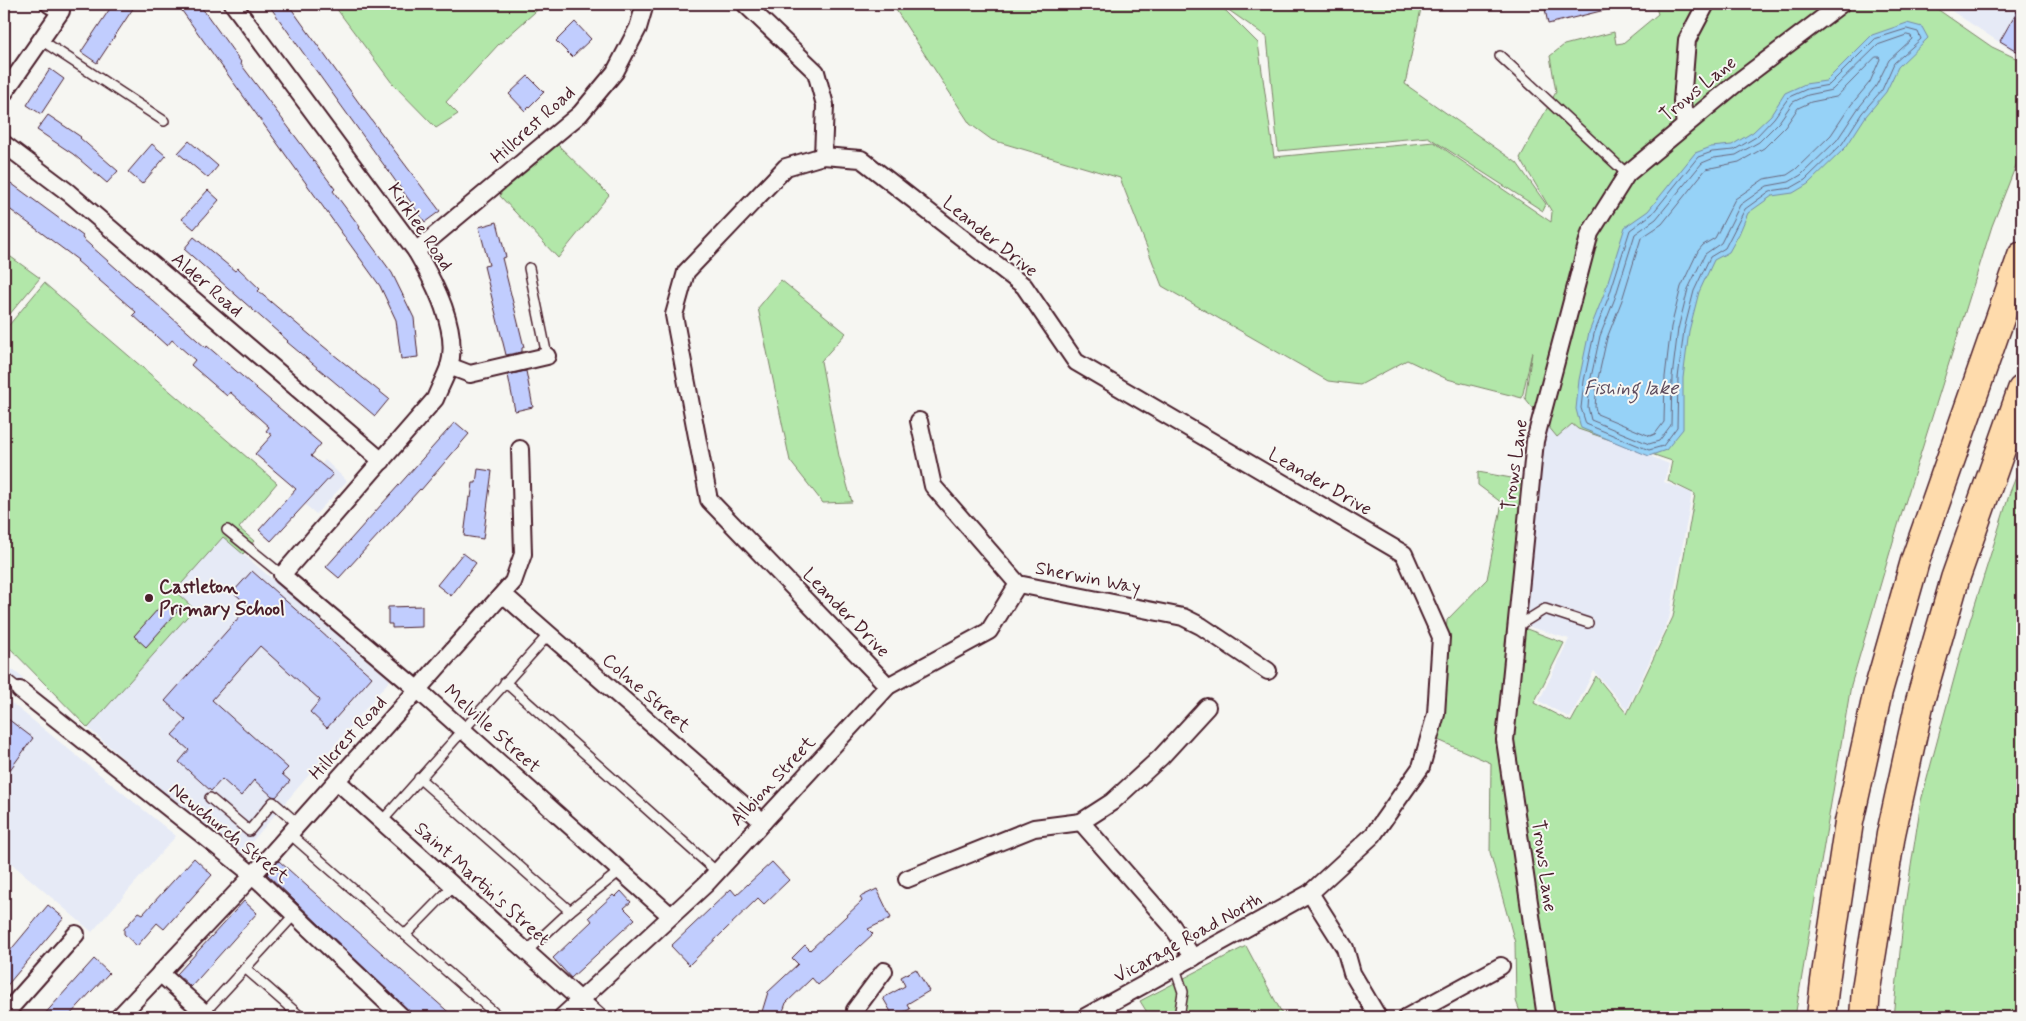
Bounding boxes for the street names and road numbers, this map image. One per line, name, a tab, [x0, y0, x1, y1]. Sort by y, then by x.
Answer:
street label: Trows Lane	[1654, 50, 1742, 128]
street label: Hillcrest Road	[486, 81, 580, 169]
street label: Kirklee Road	[381, 178, 459, 276]
street label: Leander Drive	[937, 191, 1043, 283]
street label: Alder Road	[166, 247, 248, 323]
street label: Trows Lane	[1496, 418, 1534, 512]
street label: Leander Drive	[1264, 442, 1376, 522]
street label: Sherwin Way	[1033, 556, 1143, 601]
street label: Leander Drive	[797, 563, 895, 663]
street label: Colne Street	[597, 648, 695, 738]
street label: Melville Street	[438, 679, 546, 779]
street label: Hillcrest Road	[304, 691, 392, 785]
street label: Albion Street	[725, 731, 821, 831]
street label: Newchurch Street	[164, 777, 294, 889]
street label: Saint Martin's Street	[409, 816, 555, 952]
street label: Trows Lane	[1525, 819, 1563, 913]
street label: Vicarage Road North	[1109, 887, 1267, 990]

